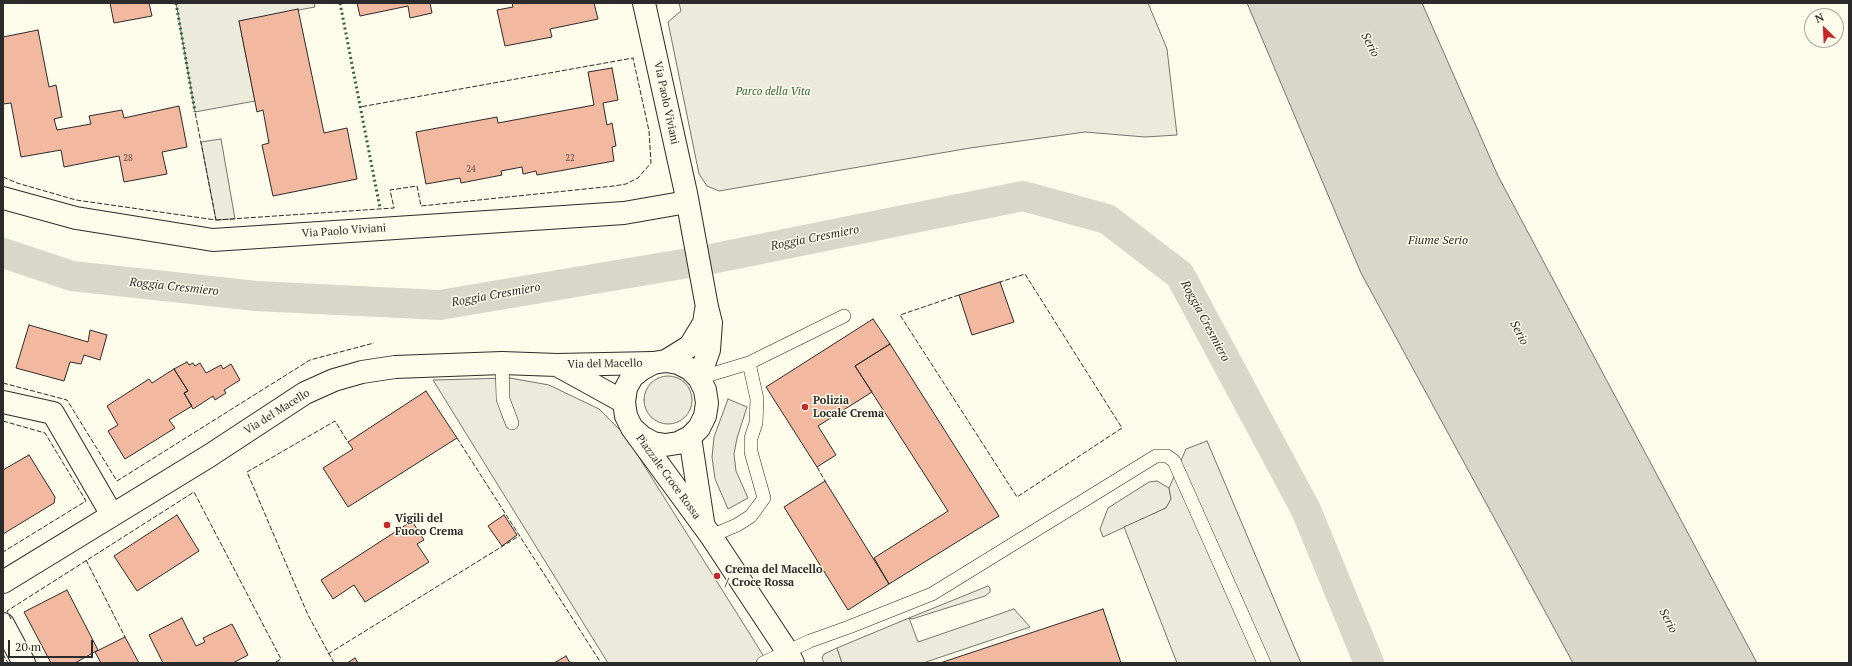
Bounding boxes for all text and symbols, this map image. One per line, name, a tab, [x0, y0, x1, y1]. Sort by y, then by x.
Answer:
north arrow	[1804, 8, 1844, 48]
text: N	[1813, 10, 1826, 26]
water label: Serio	[1358, 30, 1382, 60]
street label: Via Paolo Viviani	[651, 60, 681, 146]
park label: Parco della Vita	[736, 85, 810, 99]
house number: 28	[123, 153, 133, 163]
house number: 22	[565, 153, 575, 163]
house number: 24	[466, 164, 476, 174]
street label: Via Paolo Viviani	[301, 221, 387, 241]
water label: Roggia Cresmiero	[769, 222, 861, 254]
water label: Fiume Serio	[1408, 234, 1468, 248]
water label: Roggia Cresmiero	[129, 275, 219, 299]
water label: Roggia Cresmiero	[1178, 278, 1232, 364]
water label: Roggia Cresmiero	[450, 280, 542, 310]
water label: Serio	[1507, 318, 1531, 348]
street label: Via del Macello	[567, 357, 643, 371]
street label: Via del Macello	[242, 387, 312, 437]
place label: Polizia Locale Crema	[813, 394, 884, 420]
marker: Polizia Locale Crema	[800, 402, 810, 412]
street label: Piazzale Croce Rossa	[633, 432, 703, 522]
place label: Vigili del Fuoco Crema	[395, 512, 463, 538]
marker: Vigili del Fuoco Crema	[382, 520, 392, 530]
place label: Crema del Macello / Croce Rossa	[725, 563, 822, 589]
marker: Crema del Macello / Croce Rossa	[712, 571, 722, 581]
water label: Serio	[1656, 606, 1680, 636]
scale bar	[10, 632, 95, 658]
text: 20 m	[15, 639, 41, 654]

